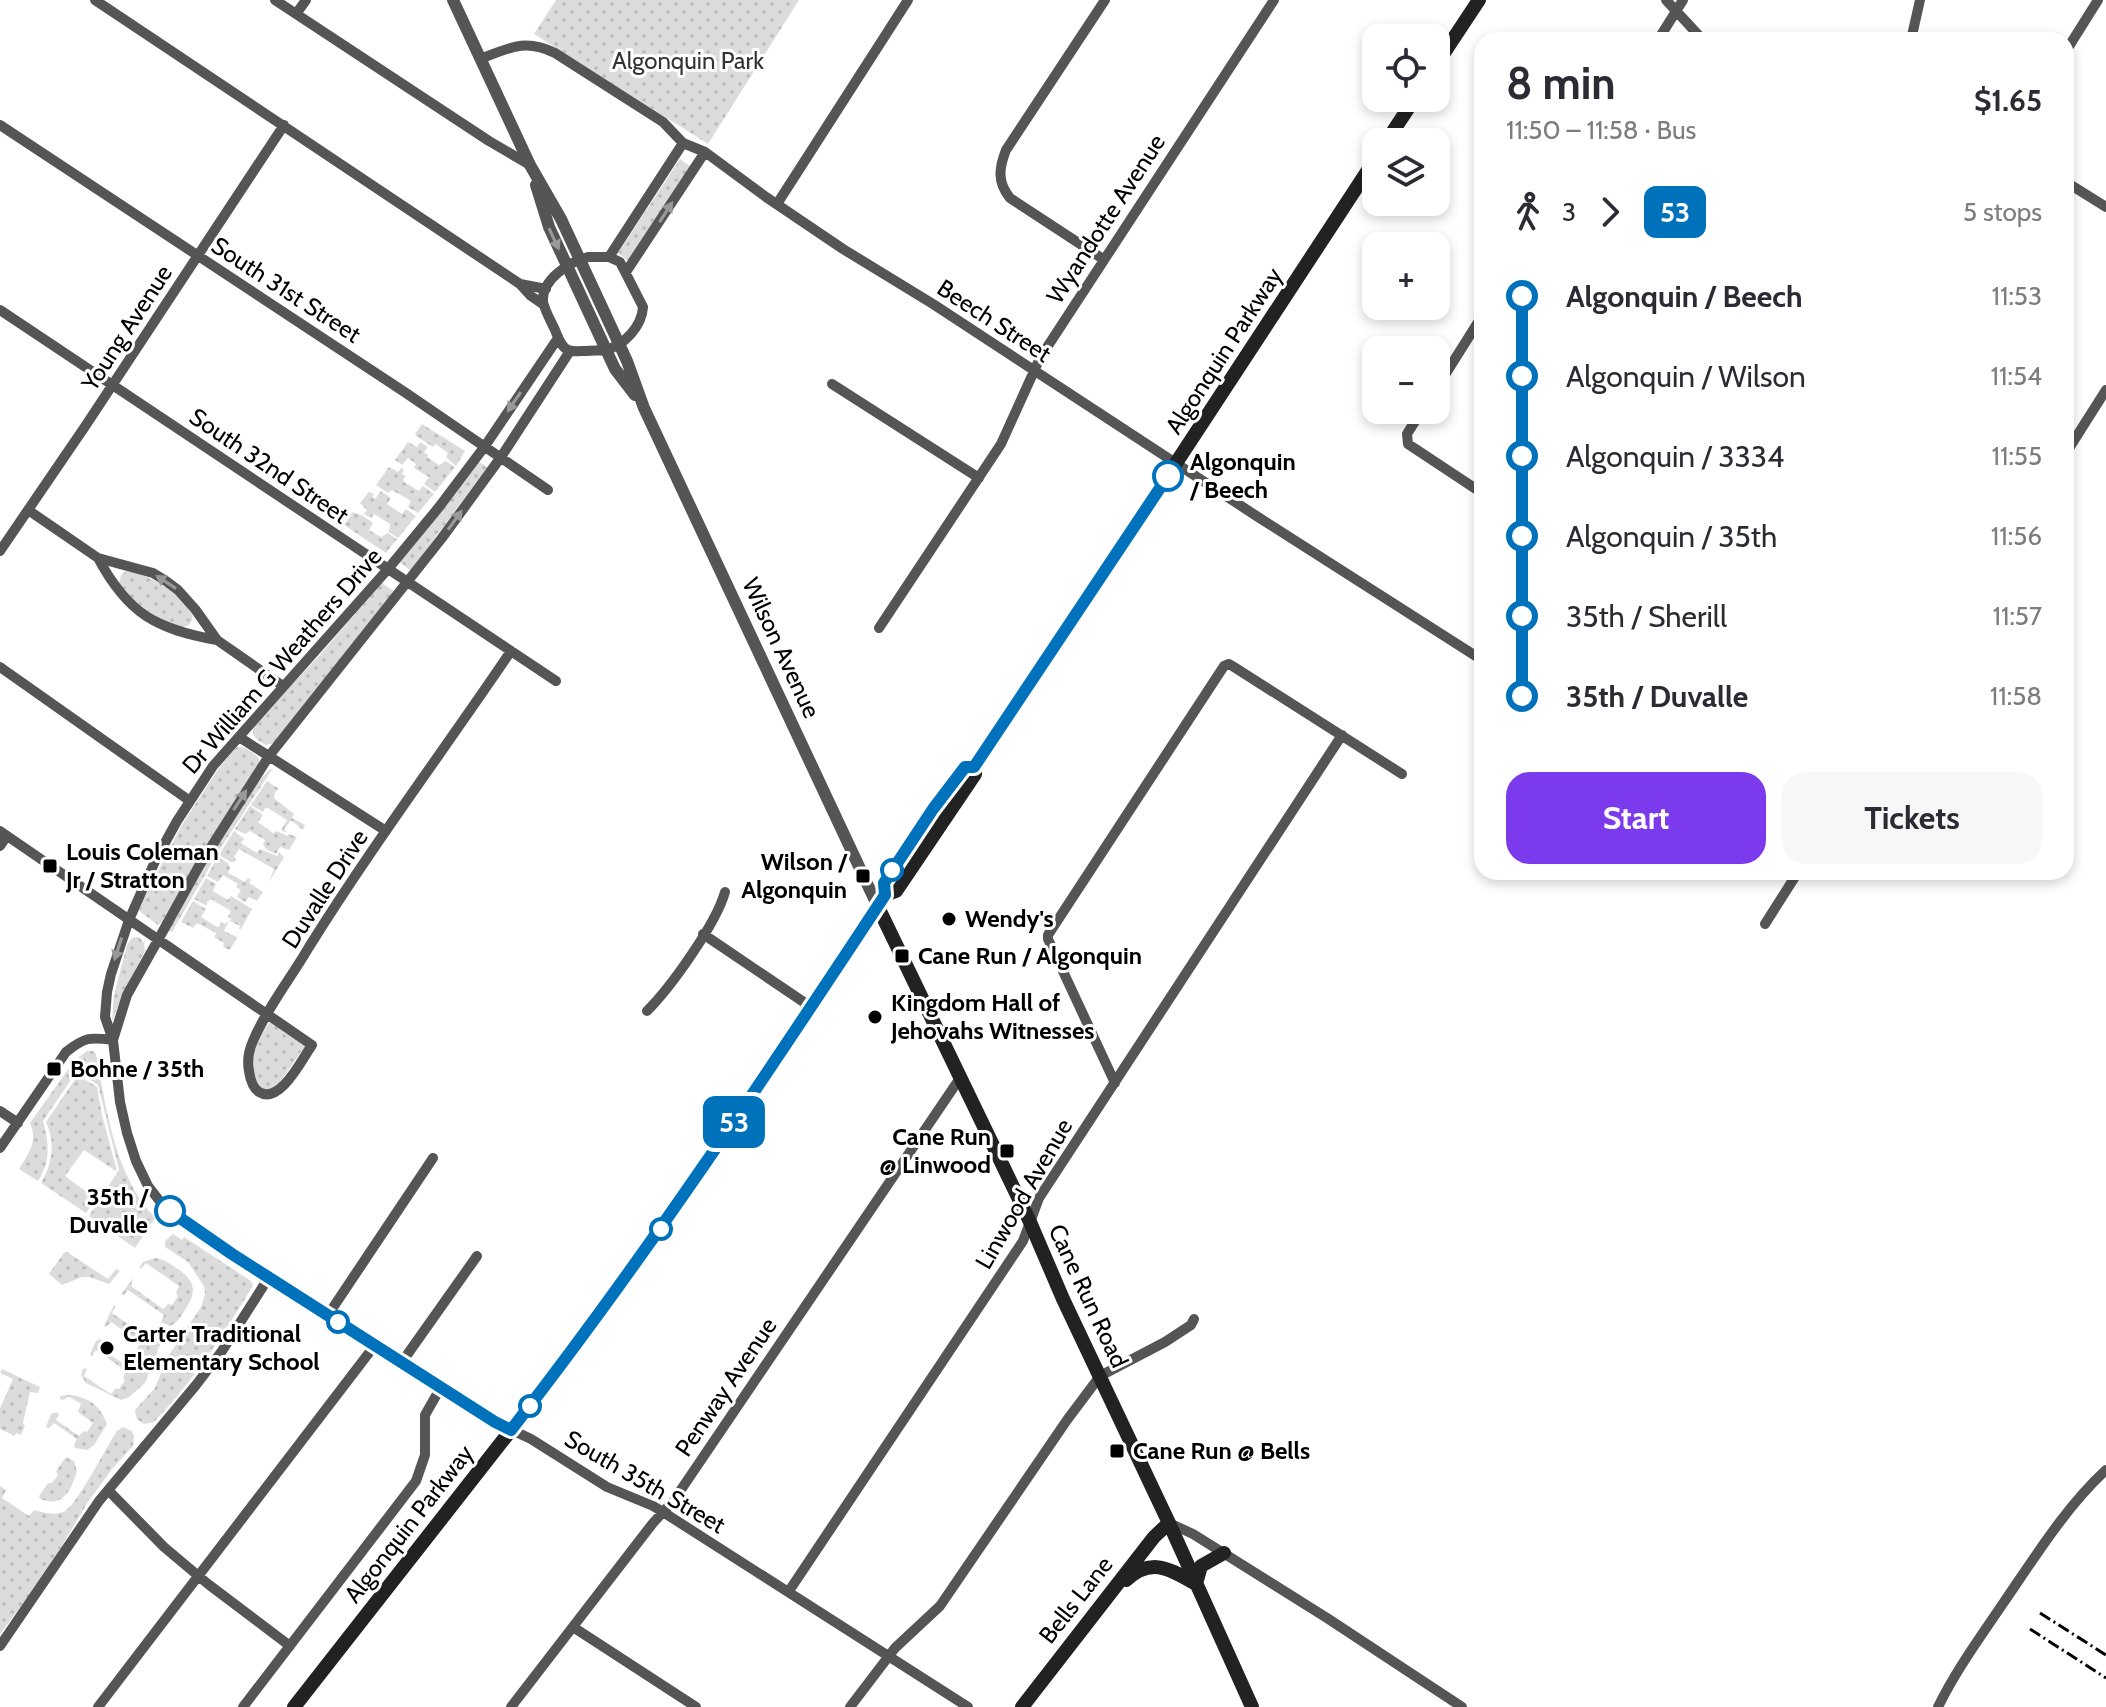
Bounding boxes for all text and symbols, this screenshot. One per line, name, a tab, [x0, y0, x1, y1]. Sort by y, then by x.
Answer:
map controls	[1362, 24, 1450, 424]
button: locate	[1362, 24, 1450, 112]
park label: Algonquin Park	[612, 46, 764, 75]
text: 8 min	[1506, 57, 1616, 110]
text: $1.65	[1974, 82, 2042, 119]
text: 11:50 – 11:58 · Bus	[1506, 114, 1696, 146]
button: layers	[1362, 128, 1450, 216]
street label: Wyandotte Avenue	[1040, 129, 1171, 309]
icon: walk	[1506, 190, 1550, 234]
icon: forward	[1588, 190, 1632, 234]
text: 53	[1660, 195, 1690, 229]
text: 3	[1562, 196, 1576, 228]
text: 5 stops	[1963, 196, 2042, 228]
one-way arrow	[658, 202, 673, 223]
one-way arrow	[547, 227, 561, 250]
street label: South 31st Street	[206, 231, 366, 349]
button: +	[1362, 232, 1450, 320]
street label: Young Avenue	[75, 259, 178, 397]
street label: Algonquin Parkway	[1159, 262, 1288, 439]
street label: Beech Street	[932, 273, 1057, 368]
text: Algonquin / Beech	[1566, 278, 1802, 315]
text: 11:53	[1992, 280, 2042, 312]
button: −	[1362, 336, 1450, 424]
text: Algonquin / Wilson	[1566, 358, 1806, 395]
text: 11:54	[1991, 360, 2042, 392]
one-way arrow	[507, 392, 522, 413]
street label: South 32nd Street	[184, 402, 354, 530]
text: Algonquin / 3334	[1566, 438, 1784, 475]
text: 11:55	[1992, 440, 2042, 472]
place label: Algonquin / Beech	[1189, 447, 1296, 504]
marker: Algonquin / Beech	[1153, 461, 1183, 491]
one-way arrow	[447, 510, 462, 531]
text: Algonquin / 35th	[1566, 518, 1777, 555]
text: 11:56	[1991, 520, 2042, 552]
street label: Dr William G Weathers Drive	[176, 542, 387, 779]
street label: Wilson Avenue	[736, 573, 827, 723]
one-way arrow	[155, 575, 177, 590]
text: 35th / Sherill	[1566, 598, 1727, 635]
text: 11:57	[1992, 600, 2042, 632]
text: 35th / Duvalle	[1566, 678, 1748, 715]
text: 11:58	[1990, 680, 2042, 712]
button: Start	[1506, 772, 1766, 864]
button: Tickets	[1782, 772, 2042, 864]
one-way arrow	[233, 790, 248, 811]
street label: Duvalle Drive	[275, 824, 374, 954]
place label: Louis Coleman Jr / Stratton	[65, 837, 219, 894]
place label: Wilson / Algonquin	[741, 847, 848, 904]
marker: Louis Coleman Jr / Stratton	[41, 857, 59, 875]
unlabelled marker	[881, 859, 903, 881]
marker: Wilson / Algonquin	[854, 867, 872, 885]
place label: Wendy's	[965, 904, 1054, 933]
marker: Wendy's	[940, 910, 958, 928]
one-way arrow	[112, 937, 124, 961]
place label: Cane Run / Algonquin	[918, 941, 1142, 970]
marker: Cane Run / Algonquin	[893, 947, 911, 965]
place label: Kingdom Hall of Jehovahs Witnesses	[890, 988, 1094, 1045]
marker: Kingdom Hall of Jehovahs Witnesses	[866, 1008, 884, 1026]
place label: Bohne / 35th	[70, 1054, 204, 1083]
marker: Bohne / 35th	[45, 1060, 63, 1078]
line badge: 53	[698, 1096, 770, 1148]
text: 53	[719, 1105, 749, 1139]
street label: Linwood Avenue	[969, 1113, 1078, 1274]
place label: Cane Run @ Linwood	[879, 1122, 991, 1179]
marker: Cane Run @ Linwood	[998, 1142, 1016, 1160]
place label: 35th / Duvalle	[69, 1182, 149, 1239]
marker: 35th / Duvalle	[155, 1196, 185, 1226]
unlabelled marker	[650, 1218, 672, 1240]
street label: Cane Run Road	[1043, 1219, 1134, 1372]
unlabelled marker	[327, 1311, 349, 1333]
street label: Penway Avenue	[669, 1312, 783, 1462]
place label: Carter Traditional Elementary School	[123, 1319, 320, 1376]
marker: Carter Traditional Elementary School	[98, 1339, 116, 1357]
unlabelled marker	[519, 1395, 541, 1417]
street label: South 35th Street	[560, 1424, 731, 1539]
place label: Cane Run @ Bells	[1133, 1436, 1310, 1465]
street label: Algonquin Parkway	[338, 1439, 479, 1608]
marker: Cane Run @ Bells	[1108, 1442, 1126, 1460]
street label: Bells Lane	[1033, 1550, 1119, 1649]

